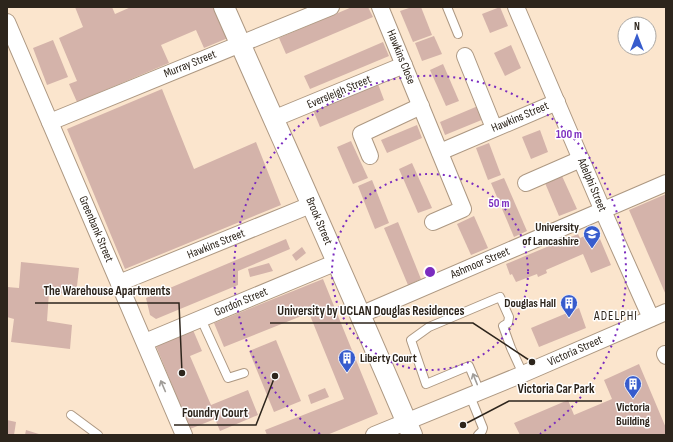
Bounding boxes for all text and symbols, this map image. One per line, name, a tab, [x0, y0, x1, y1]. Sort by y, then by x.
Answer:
north arrow	[617, 16, 657, 56]
text: N	[634, 20, 640, 33]
street label: Hawkins Close	[383, 27, 419, 87]
street label: Murray Street	[162, 47, 219, 81]
street label: Eversleigh Street	[305, 72, 374, 112]
street label: Hawkins Street	[489, 98, 551, 136]
text: 100 m	[556, 127, 582, 142]
street label: Adelphi Street	[574, 155, 610, 214]
street label: Greenbank Street	[75, 194, 117, 265]
street label: Brook Street	[302, 195, 336, 247]
text: 50 m	[489, 196, 509, 211]
place label: University of Lancashire	[522, 220, 579, 249]
school or university icon: University of Lancashire	[582, 224, 602, 249]
street label: Hawkins Street	[185, 226, 247, 262]
street label: Ashmoor Street	[447, 244, 512, 283]
centre of rings	[423, 265, 437, 279]
callout: The Warehouse Apartments	[35, 278, 179, 303]
text: The Warehouse Apartments	[43, 283, 171, 299]
street label: Gordon Street	[212, 284, 270, 320]
building icon: Douglas Hall	[559, 293, 579, 318]
place label: Douglas Hall	[504, 296, 556, 311]
callout: University by UCLAN Douglas Residences	[270, 298, 473, 323]
text: University by UCLAN Douglas Residences	[277, 303, 465, 319]
district label: ADELPHI	[593, 308, 638, 324]
street label: Victoria Street	[545, 332, 605, 370]
building icon: Liberty Court	[337, 348, 357, 373]
place label: Liberty Court	[360, 351, 417, 366]
one-way arrow	[470, 373, 478, 385]
building icon: Victoria Building	[623, 374, 643, 399]
callout: Victoria Car Park	[509, 376, 602, 401]
one-way arrow	[159, 381, 167, 393]
text: Victoria Car Park	[518, 381, 595, 397]
callout: Foundry Court	[174, 400, 256, 425]
place label: Victoria Building	[616, 400, 650, 429]
text: Foundry Court	[182, 405, 249, 421]

